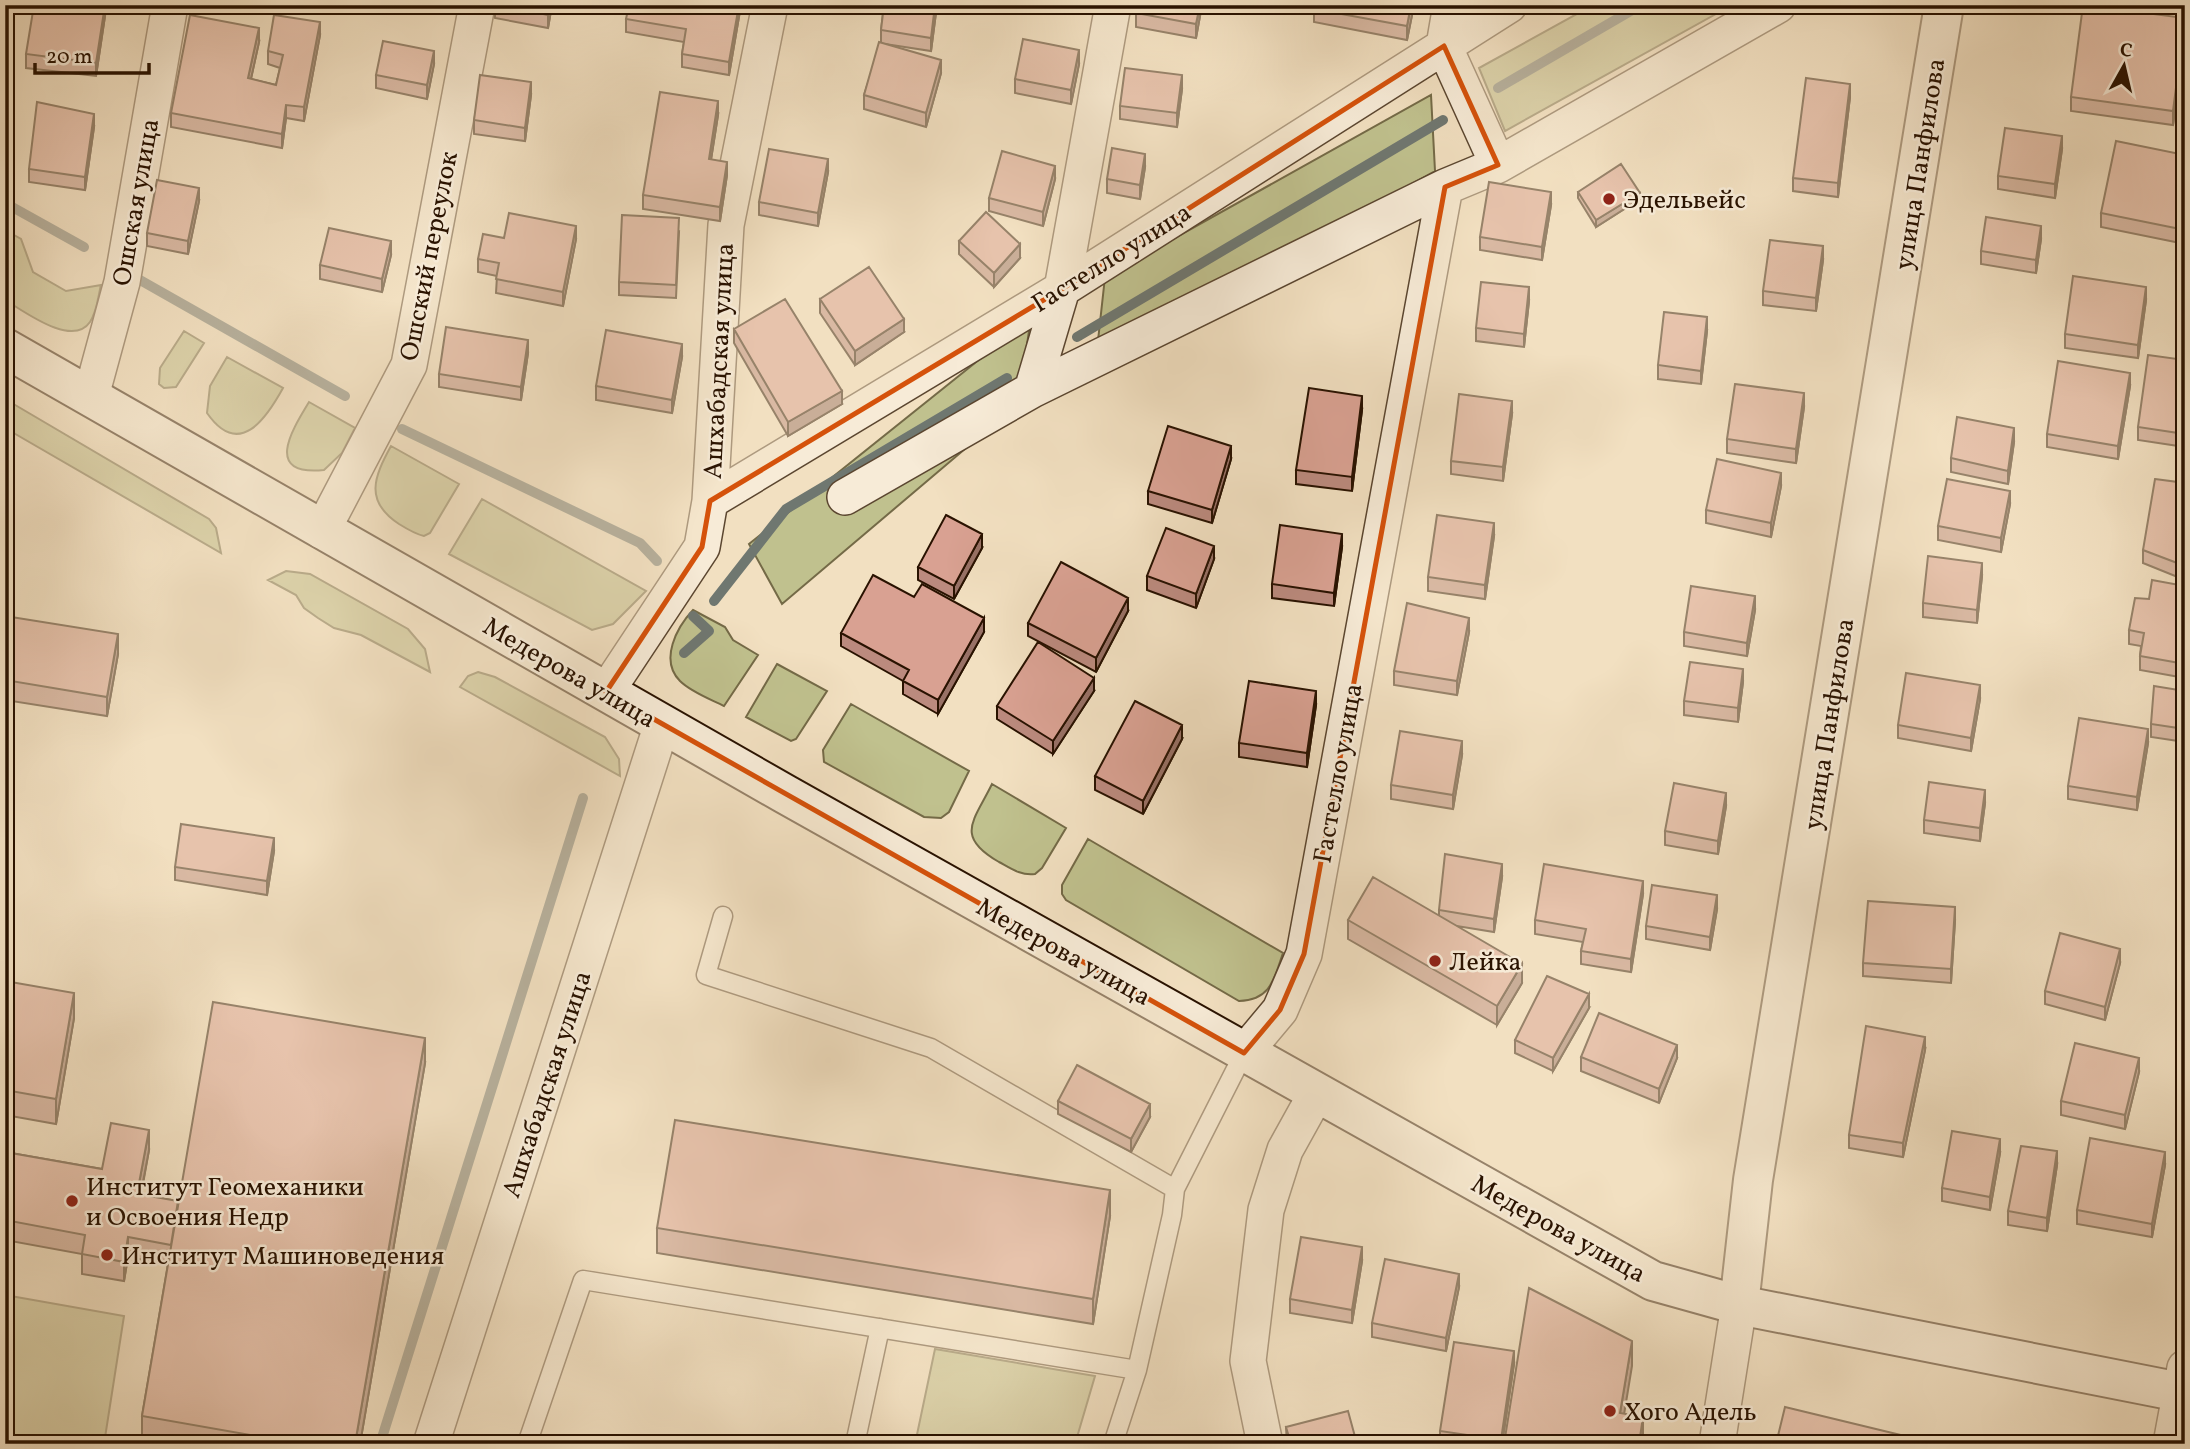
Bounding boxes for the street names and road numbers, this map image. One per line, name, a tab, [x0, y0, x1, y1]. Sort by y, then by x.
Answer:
street label: улица Панфилова	[1886, 56, 1955, 273]
street label: Ошская улица	[105, 116, 169, 289]
street label: Ошский переулок	[392, 148, 468, 364]
street label: Гастелло улица	[1025, 195, 1199, 322]
street label: Ашхабадская улица	[696, 242, 744, 480]
street label: Медерова улица	[476, 609, 662, 738]
street label: улица Панфилова	[1795, 616, 1864, 833]
street label: Гастелло улица	[1305, 681, 1373, 866]
street label: Медерова улица	[969, 890, 1157, 1016]
street label: Ашхабадская улица	[494, 967, 602, 1203]
street label: Медерова улица	[1464, 1167, 1652, 1293]

